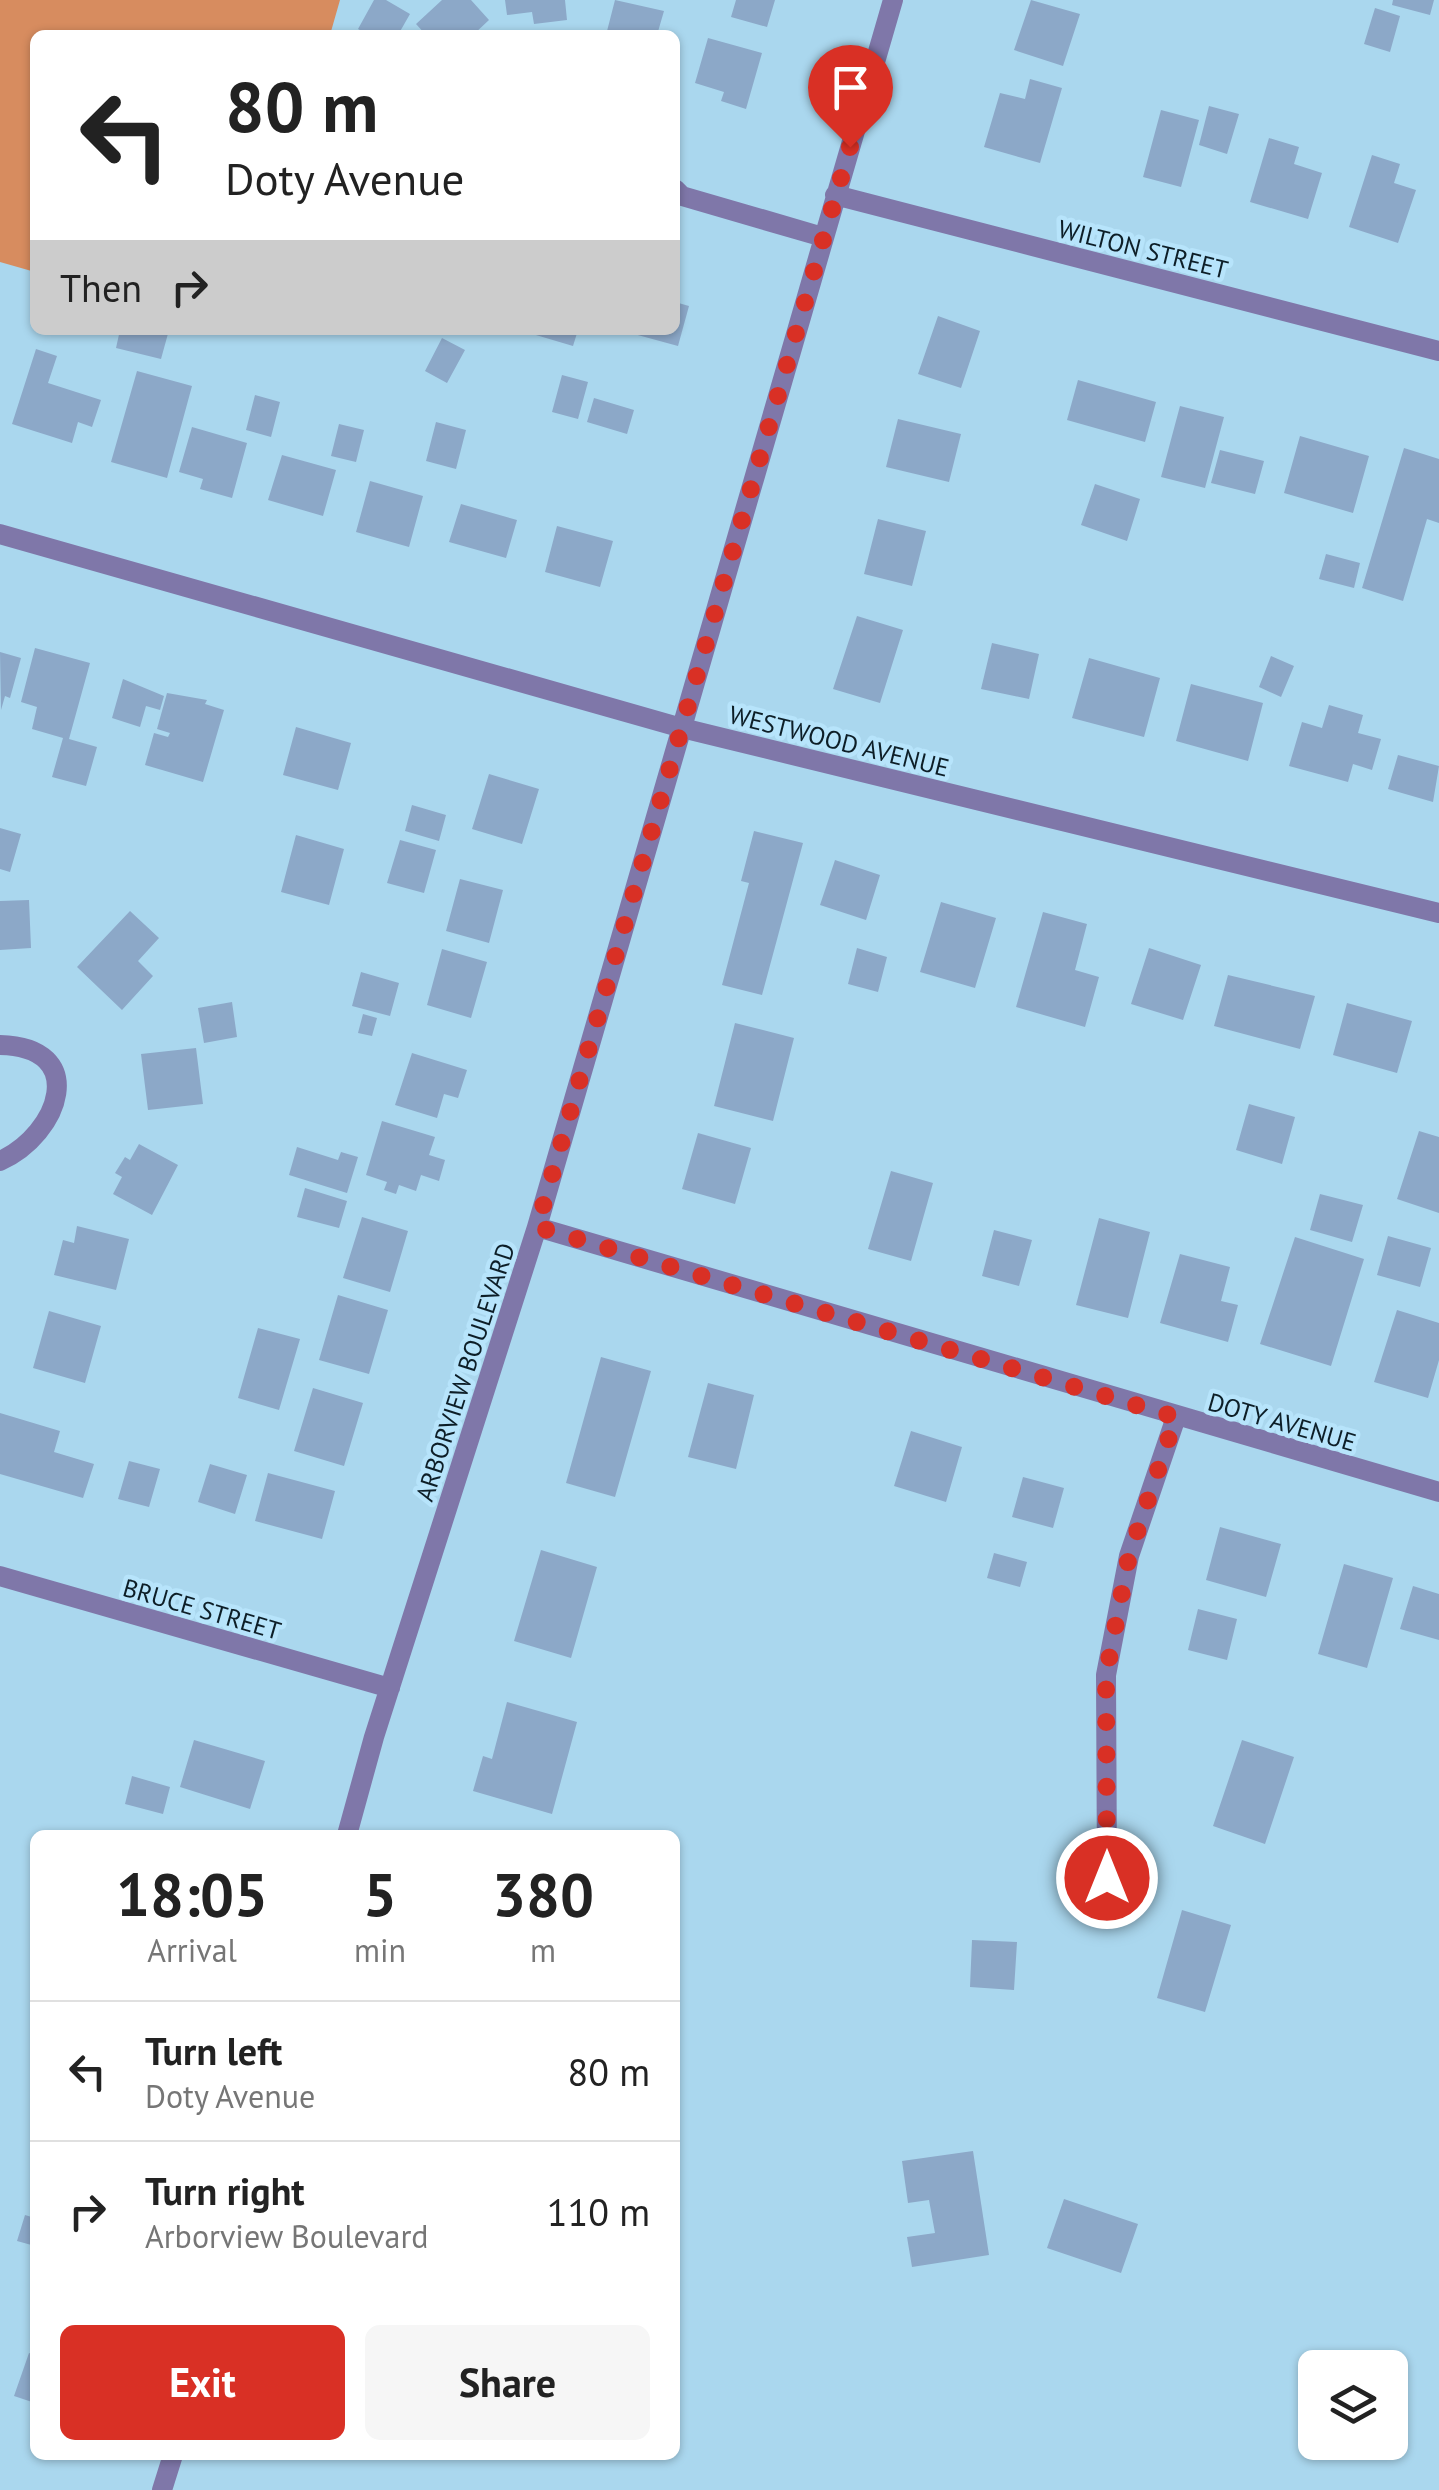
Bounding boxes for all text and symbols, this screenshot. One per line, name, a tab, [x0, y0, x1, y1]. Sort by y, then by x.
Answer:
pin	[808, 45, 893, 148]
icon: arrive	[823, 60, 878, 115]
text: 80 m	[225, 61, 378, 151]
icon: left	[60, 70, 190, 200]
text: Doty Avenue	[225, 149, 464, 207]
street label: WILTON STREET	[1055, 212, 1231, 286]
icon: right	[162, 260, 217, 315]
text: Then	[60, 263, 142, 312]
street label: WESTWOOD AVENUE	[726, 698, 952, 784]
street label: ARBORVIEW BOULEVARD	[408, 1239, 522, 1505]
street label: DOTY AVENUE	[1204, 1386, 1360, 1458]
street label: BRUCE STREET	[119, 1571, 285, 1647]
position arrow	[1055, 1826, 1159, 1930]
text: 18:05	[116, 1855, 268, 1933]
text: 5	[363, 1855, 397, 1933]
text: 380	[492, 1855, 594, 1933]
text: Arrival	[147, 1929, 237, 1971]
text: min	[354, 1929, 406, 1971]
text: m	[530, 1929, 556, 1971]
text: Turn left	[145, 2026, 282, 2075]
icon: left	[60, 2044, 115, 2099]
text: 80 m	[568, 2047, 650, 2096]
text: Doty Avenue	[145, 2075, 315, 2117]
text: Turn right	[145, 2166, 305, 2215]
icon: right	[60, 2184, 115, 2239]
text: 110 m	[547, 2187, 650, 2236]
text: Arborview Boulevard	[145, 2215, 429, 2257]
button: Exit	[60, 2325, 345, 2440]
button: Share	[365, 2325, 650, 2440]
map controls	[1298, 2350, 1408, 2460]
button: layers	[1298, 2350, 1408, 2460]

